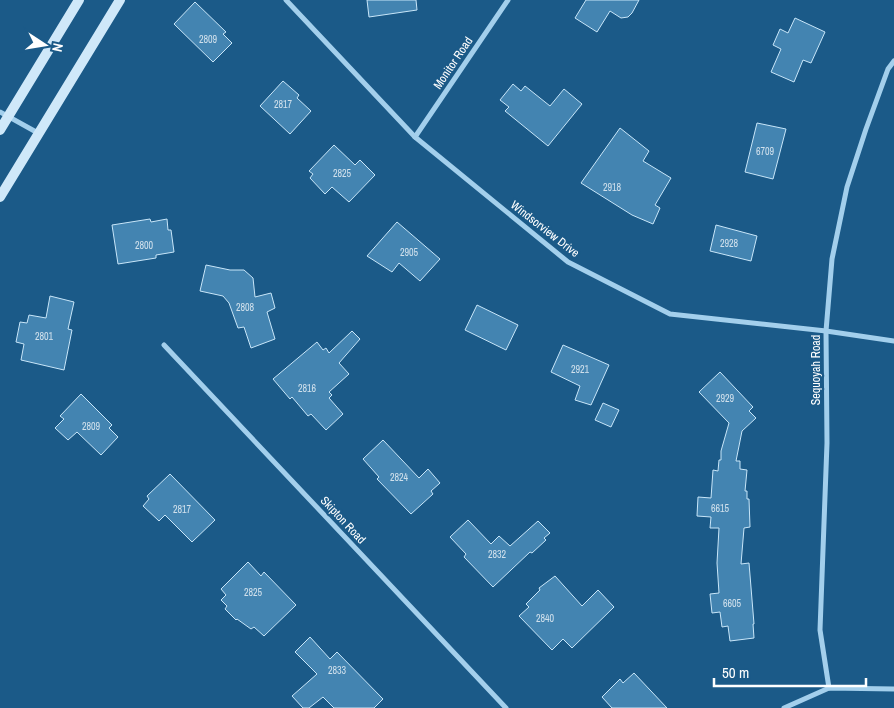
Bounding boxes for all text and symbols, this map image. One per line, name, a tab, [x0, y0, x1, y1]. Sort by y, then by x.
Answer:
north arrow	[20, 20, 70, 70]
house number: 2809	[199, 33, 218, 46]
street label: Monitor Road	[430, 34, 476, 92]
text: N	[48, 42, 67, 54]
house number: 2817	[274, 98, 293, 111]
house number: 6709	[756, 145, 775, 158]
house number: 2825	[333, 167, 352, 180]
house number: 2918	[603, 181, 622, 194]
street label: Windsorview Drive	[507, 197, 583, 261]
house number: 2928	[720, 237, 739, 250]
house number: 2800	[135, 239, 154, 252]
house number: 2905	[400, 246, 419, 259]
house number: 2808	[236, 301, 255, 314]
house number: 2801	[35, 330, 54, 343]
street label: Sequoyah Road	[808, 335, 824, 405]
house number: 2921	[571, 363, 590, 376]
house number: 2816	[298, 382, 317, 395]
house number: 2929	[716, 392, 735, 405]
house number: 2809	[82, 420, 101, 433]
house number: 2824	[390, 471, 409, 484]
street label: Skipton Road	[317, 493, 369, 547]
house number: 6615	[711, 502, 730, 515]
house number: 2817	[173, 503, 192, 516]
house number: 2832	[488, 548, 507, 561]
house number: 2825	[244, 586, 263, 599]
house number: 6605	[723, 597, 742, 610]
house number: 2840	[536, 612, 555, 625]
scale bar	[714, 656, 866, 688]
text: 50 m	[722, 662, 749, 683]
house number: 2833	[328, 664, 347, 677]

